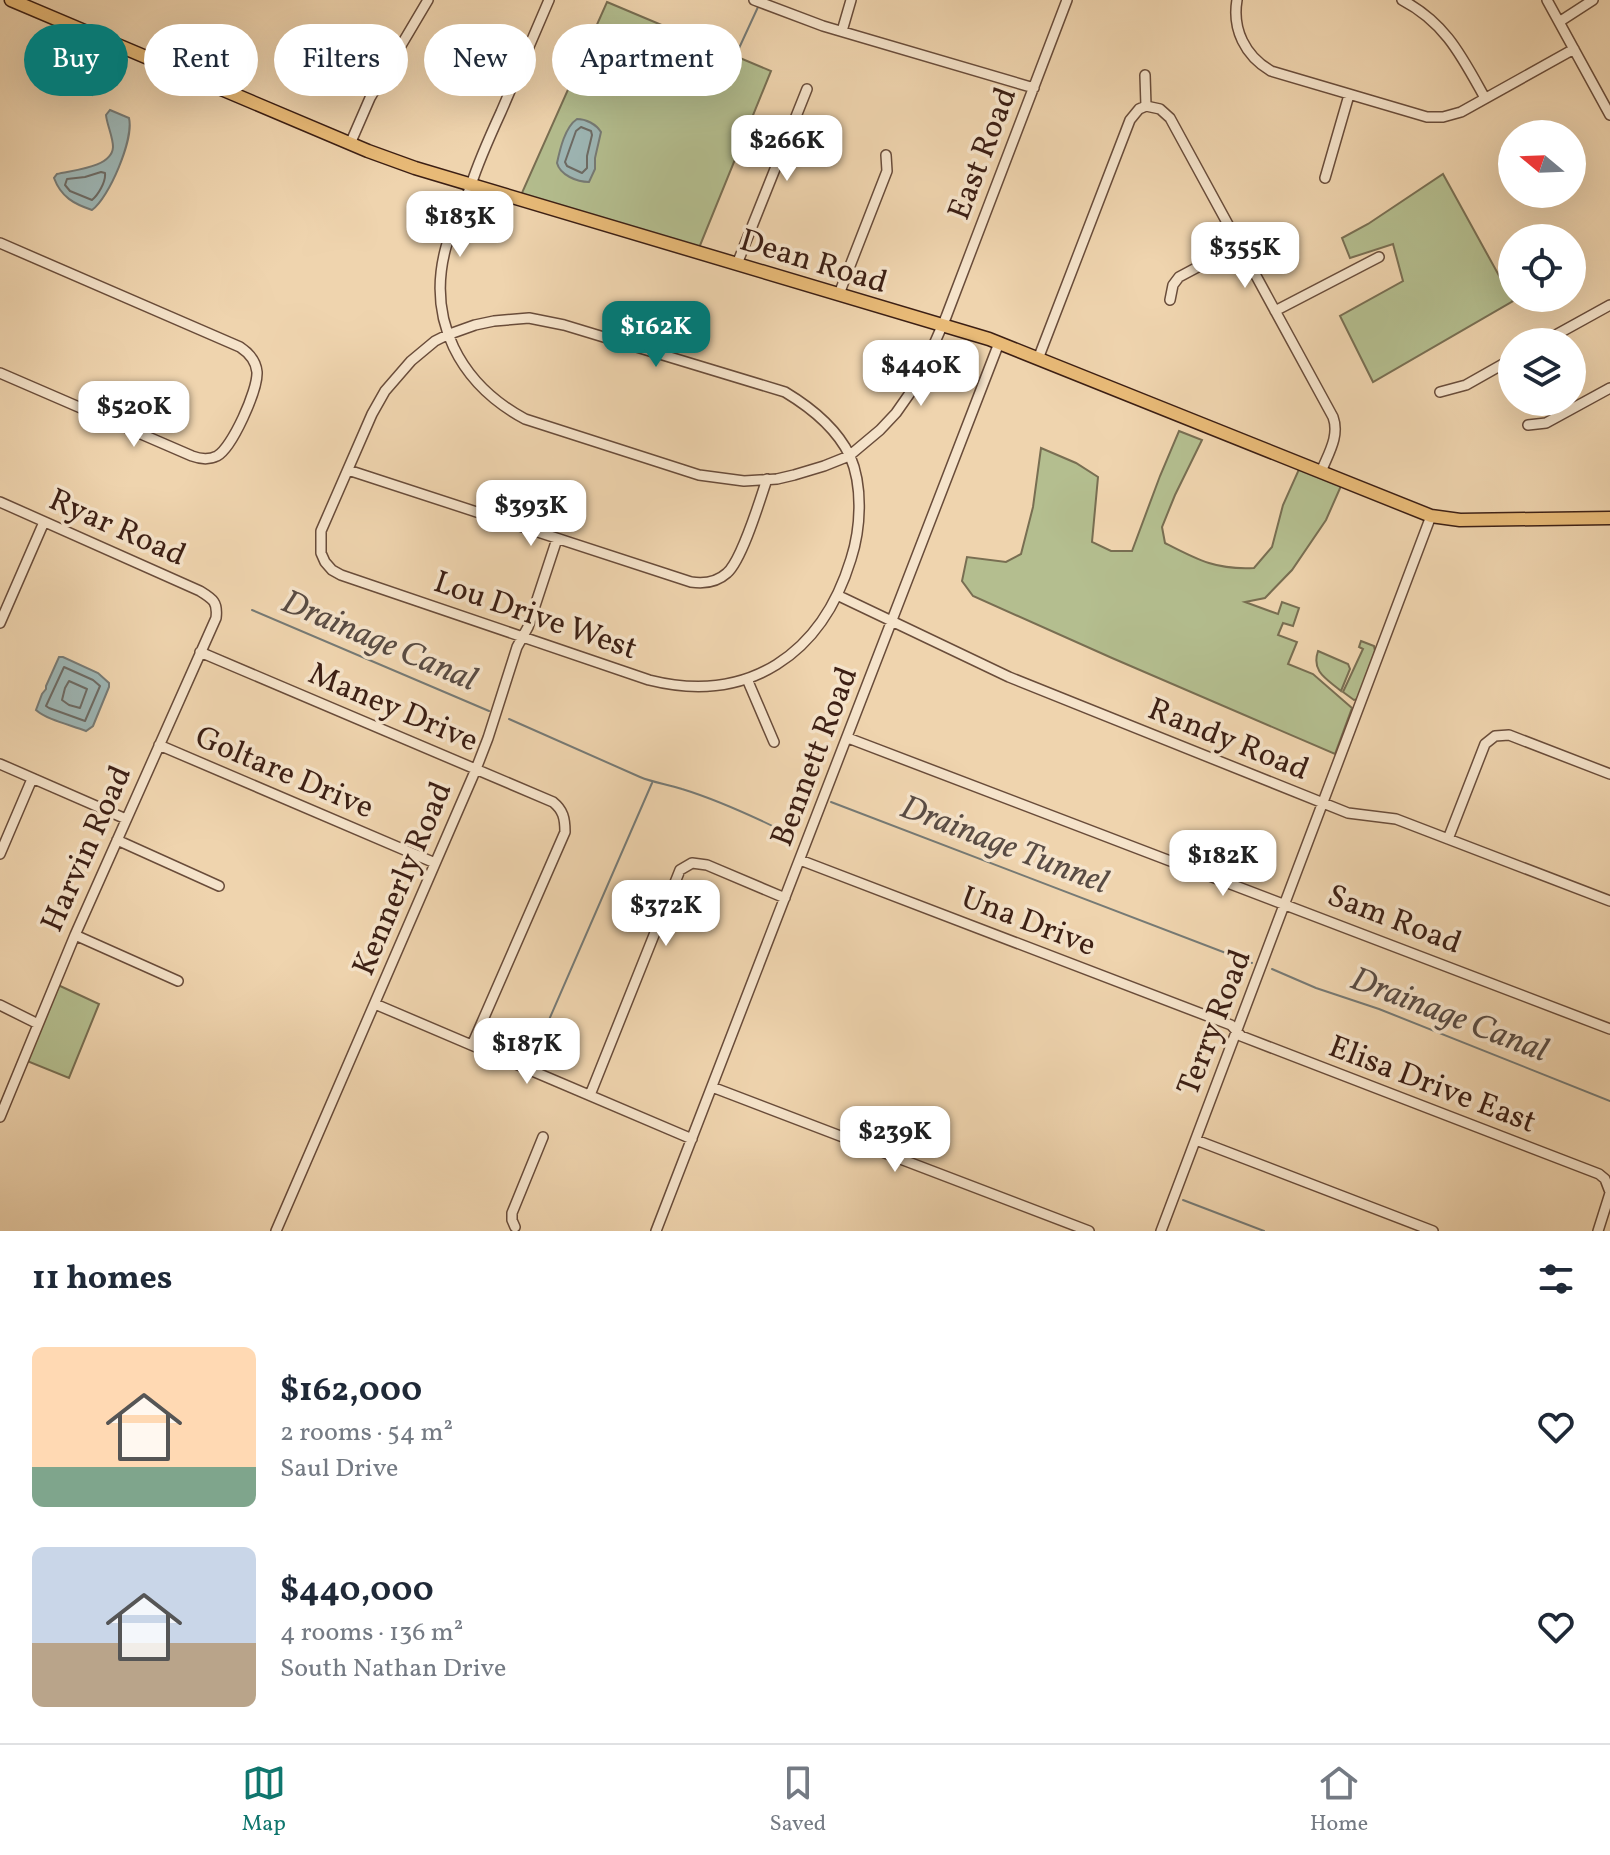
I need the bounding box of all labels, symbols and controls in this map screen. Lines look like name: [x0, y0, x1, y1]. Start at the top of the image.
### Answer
chip: Buy: [24, 24, 128, 96]
chip: Rent: [144, 24, 258, 96]
chip: Filters: [274, 24, 408, 96]
chip: New: [424, 24, 536, 96]
chip: Apartment: [552, 24, 742, 96]
street label: East Road: [938, 81, 1029, 227]
pin: $266K: [731, 115, 843, 183]
north arrow: [1498, 120, 1586, 208]
map controls: [1498, 120, 1586, 416]
text: $266K: [749, 123, 825, 159]
pin: $183K: [404, 191, 516, 259]
text: $183K: [424, 199, 496, 235]
street label: Dean Road: [734, 220, 892, 306]
pin: $355K: [1189, 222, 1301, 290]
button: locate: [1498, 224, 1586, 312]
text: $355K: [1209, 230, 1281, 266]
pin: $162K: [600, 301, 712, 369]
text: $162K: [620, 309, 692, 345]
button: layers: [1498, 328, 1586, 416]
pin: $440K: [865, 340, 977, 408]
text: $440K: [881, 348, 961, 384]
pin: $520K: [78, 381, 190, 449]
text: $520K: [96, 389, 172, 425]
street label: Ryar Road: [41, 479, 192, 579]
pin: $393K: [475, 480, 587, 548]
text: $393K: [494, 488, 568, 524]
street label: Lou Drive West: [427, 561, 643, 672]
water label: Drainage Canal: [274, 580, 484, 705]
street label: Maney Drive: [301, 653, 485, 764]
street label: Bennett Road: [761, 661, 870, 853]
street label: Randy Road: [1141, 689, 1315, 793]
street label: Goltare Drive: [188, 716, 380, 831]
street label: Harvin Road: [31, 759, 144, 939]
street label: Kennerly Road: [343, 775, 464, 983]
water label: Drainage Tunnel: [893, 785, 1115, 908]
pin: $182K: [1167, 830, 1279, 898]
text: $182K: [1187, 838, 1259, 874]
street label: Sam Road: [1320, 875, 1467, 967]
street label: Una Drive: [954, 877, 1102, 969]
pin: $372K: [610, 880, 722, 948]
text: $372K: [630, 888, 702, 924]
street label: Terry Road: [1168, 944, 1264, 1103]
water label: Drainage Canal: [1343, 957, 1554, 1076]
pin: $187K: [471, 1018, 583, 1086]
text: $187K: [492, 1026, 562, 1062]
street label: Elisa Drive East: [1322, 1026, 1542, 1146]
pin: $239K: [839, 1106, 951, 1174]
text: $239K: [858, 1114, 932, 1150]
text: 11 homes: [32, 1256, 172, 1303]
icon: filters: [1534, 1257, 1578, 1301]
text: $162,000: [280, 1368, 422, 1415]
icon: home: [96, 1379, 192, 1475]
icon: heart: [1534, 1405, 1578, 1449]
text: 2 rooms · 54 m²: [280, 1415, 453, 1451]
text: Saul Drive: [280, 1451, 398, 1487]
text: $440,000: [280, 1568, 434, 1615]
icon: home: [96, 1579, 192, 1675]
icon: heart: [1534, 1605, 1578, 1649]
text: 4 rooms · 136 m²: [280, 1615, 463, 1651]
text: South Nathan Drive: [280, 1651, 506, 1687]
tab: Map: [242, 1761, 286, 1840]
tab: Saved: [770, 1761, 826, 1840]
tab: Home: [1310, 1761, 1368, 1840]

